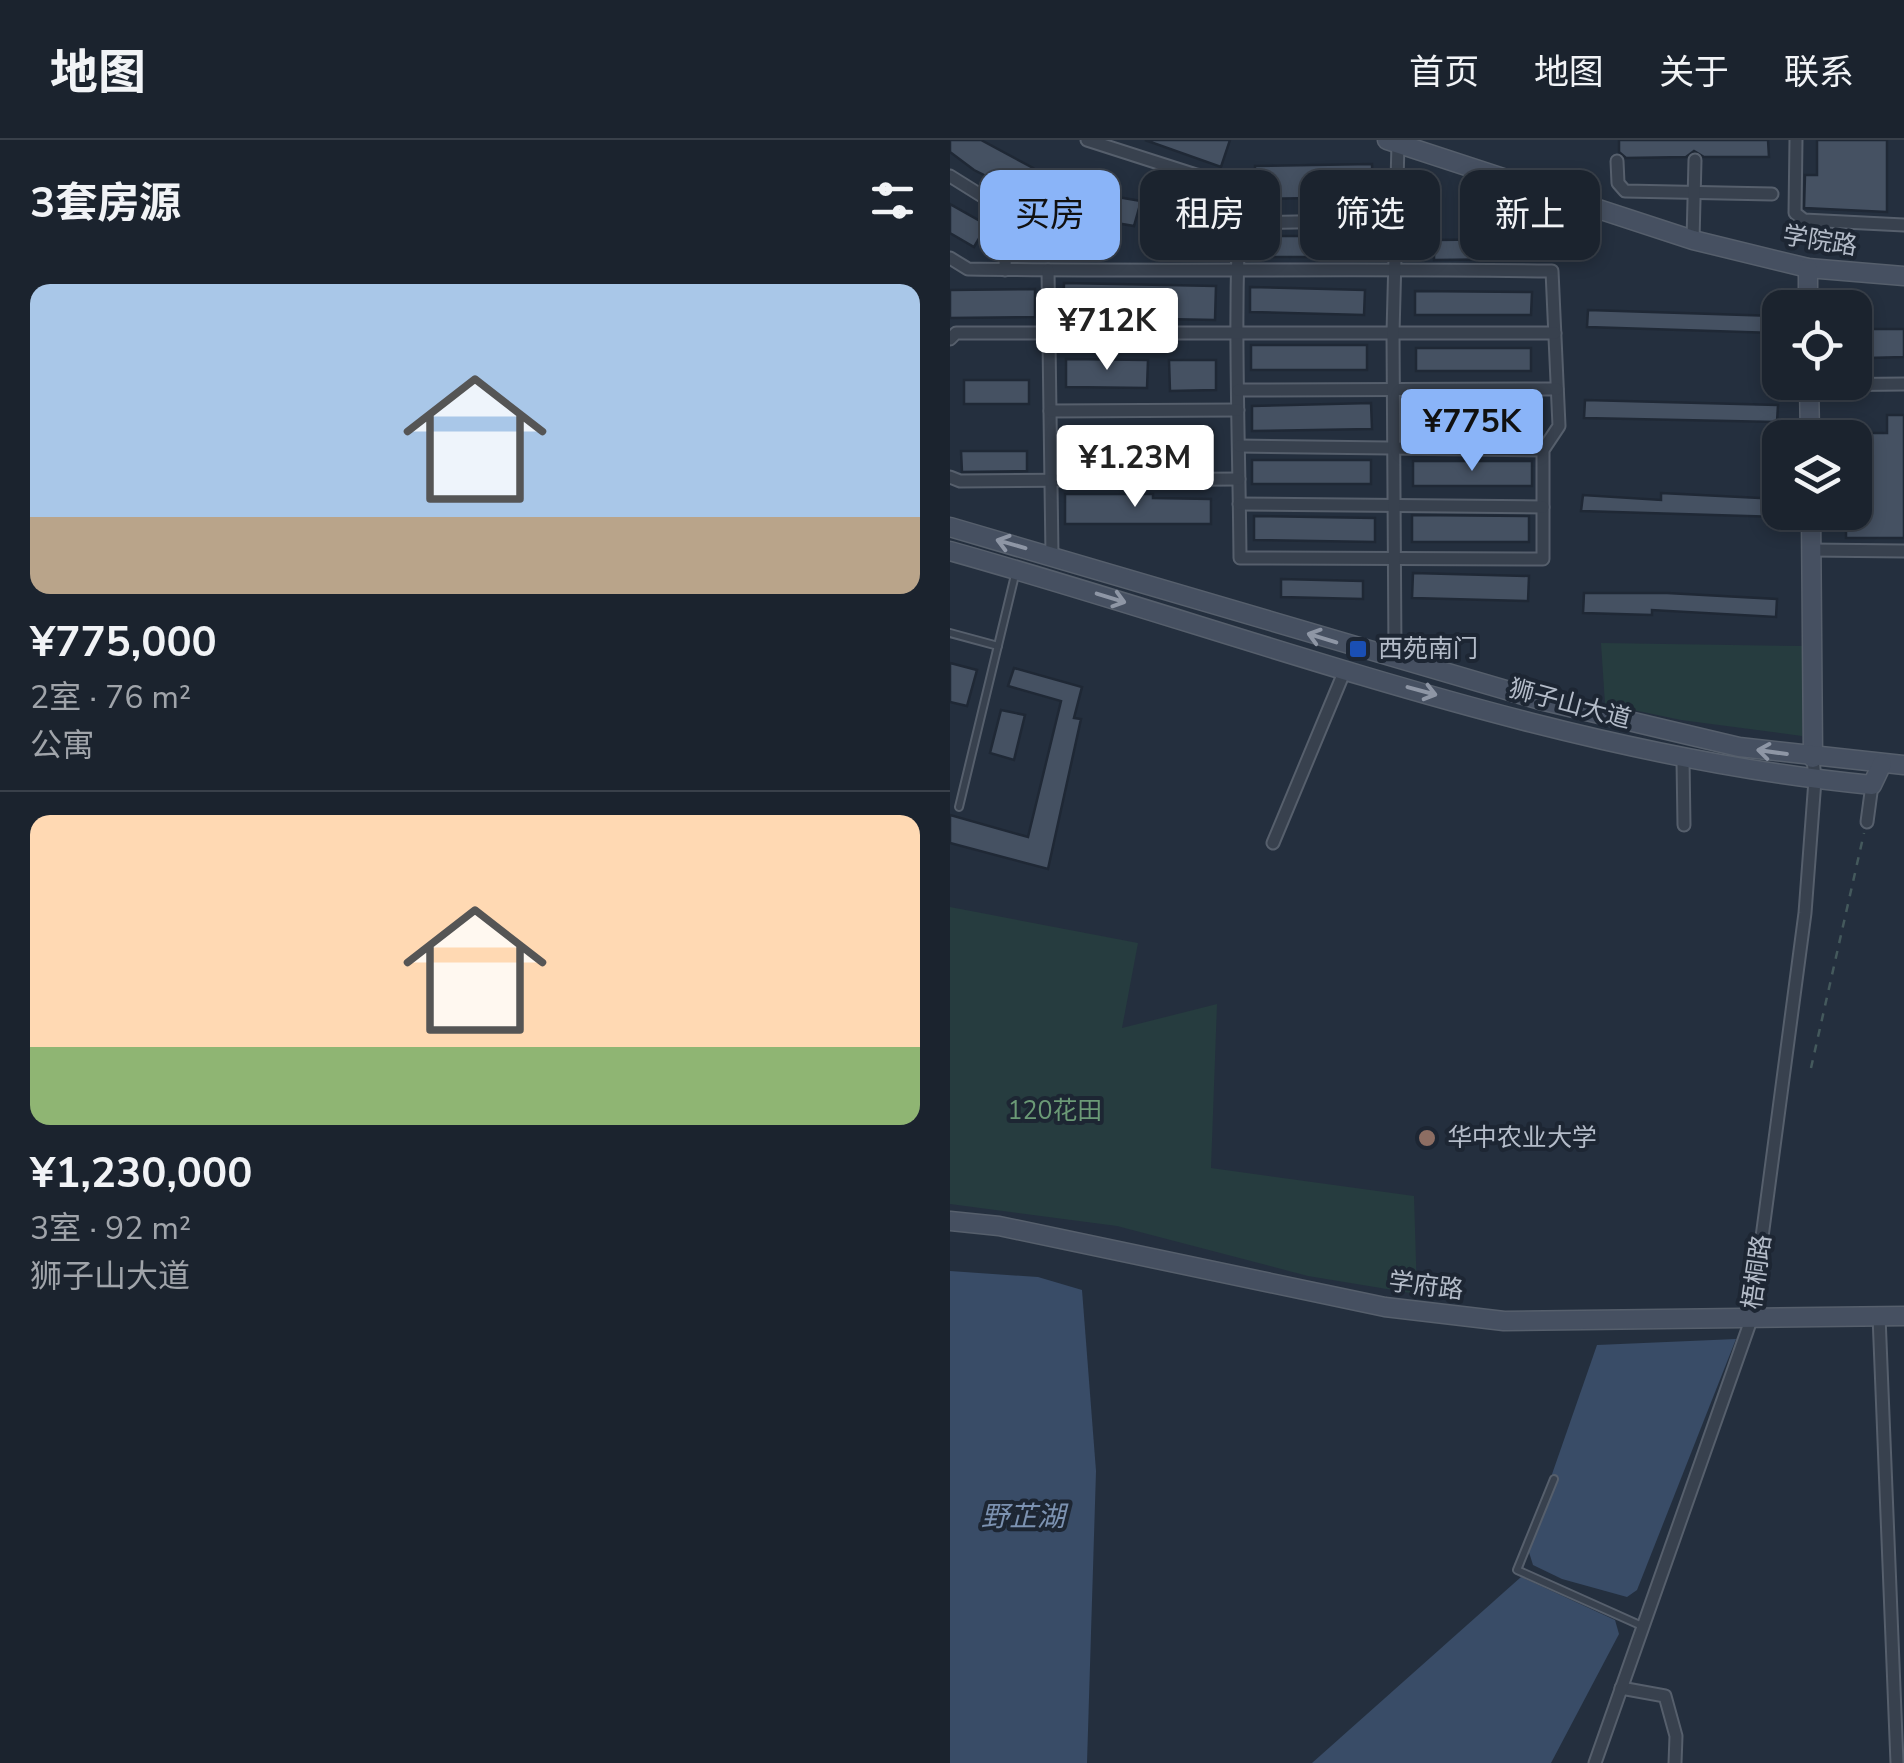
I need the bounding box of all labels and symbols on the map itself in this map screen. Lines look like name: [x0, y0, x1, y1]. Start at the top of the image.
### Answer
street label: 学院路: [1780, 218, 1860, 264]
pin: ¥712K: [1037, 288, 1177, 373]
pin: ¥775K: [1402, 389, 1542, 474]
pin: ¥1.23M: [1054, 425, 1216, 510]
one-way arrow: [996, 534, 1027, 552]
one-way arrow: [1095, 590, 1126, 608]
one-way arrow: [1307, 628, 1339, 646]
place label: 西苑南门: [1378, 632, 1478, 666]
marker: 西苑南门: [1347, 638, 1369, 660]
street label: 狮子山大道: [1505, 671, 1635, 737]
one-way arrow: [1406, 682, 1437, 701]
one-way arrow: [1757, 742, 1789, 760]
park label: 120花田: [1007, 1094, 1103, 1128]
place label: 华中农业大学: [1447, 1121, 1597, 1155]
marker: 华中农业大学: [1416, 1127, 1438, 1149]
street label: 梧桐路: [1735, 1232, 1779, 1312]
street label: 学府路: [1387, 1265, 1465, 1307]
water label: 野芷湖: [981, 1498, 1069, 1536]

